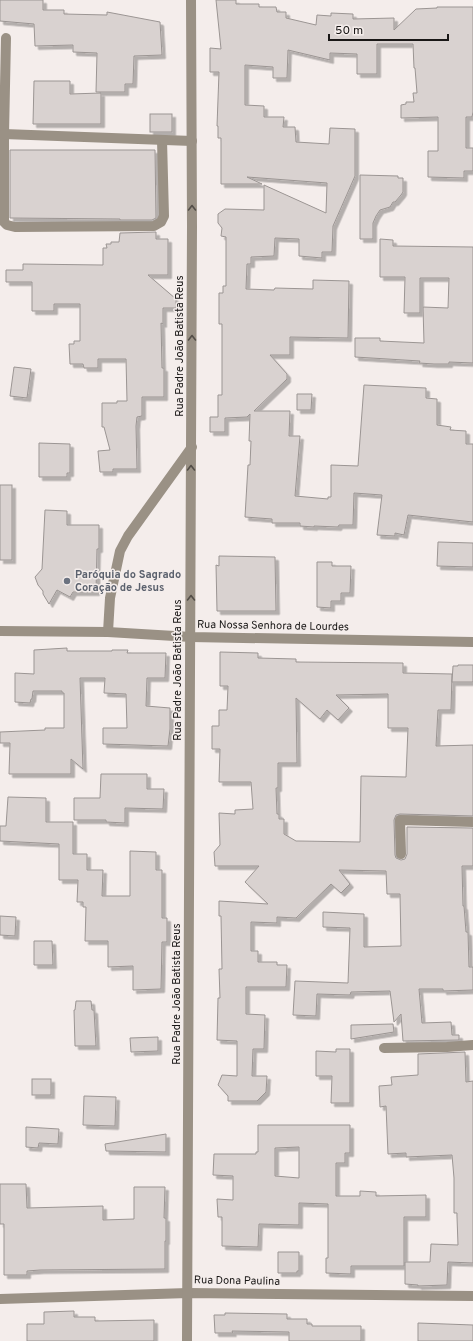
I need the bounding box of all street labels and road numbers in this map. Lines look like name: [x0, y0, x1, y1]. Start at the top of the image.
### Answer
street label: Rua Padre João Batista Reus: [173, 275, 187, 417]
street label: Rua Padre João Batista Reus: [171, 599, 185, 741]
street label: Rua Nossa Senhora de Lourdes: [197, 618, 349, 634]
street label: Rua Padre João Batista Reus: [170, 923, 184, 1065]
street label: Rua Dona Paulina: [194, 1273, 280, 1289]

